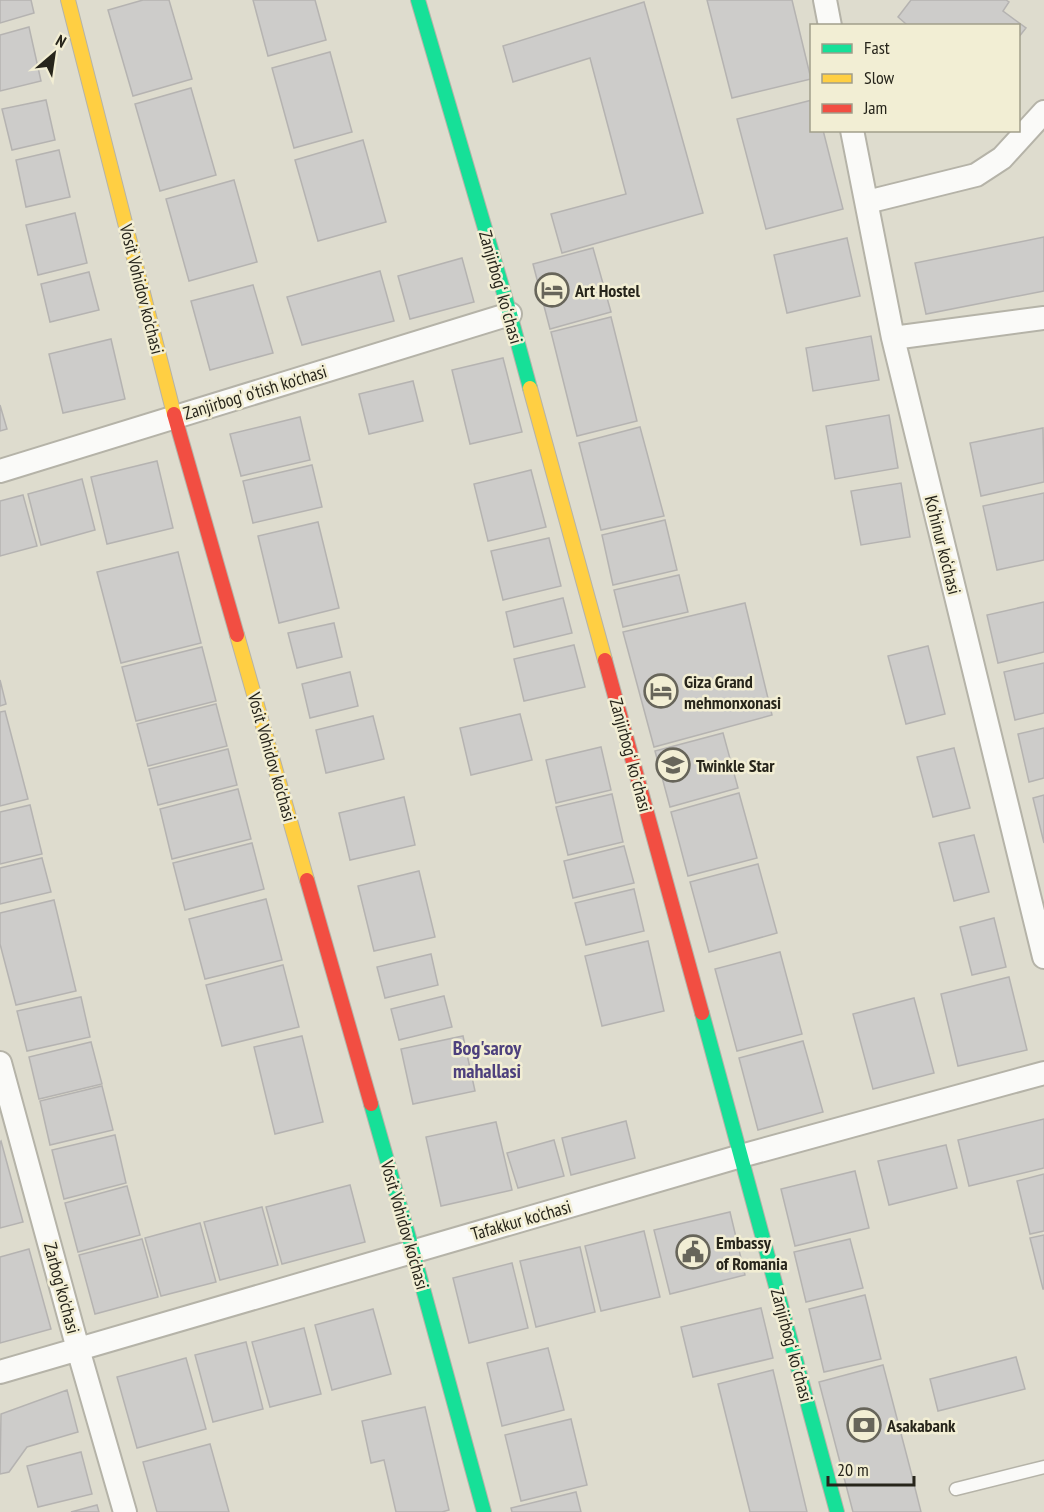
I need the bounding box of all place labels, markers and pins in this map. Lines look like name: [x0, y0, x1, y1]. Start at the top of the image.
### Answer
hotel icon: Art Hostel: [534, 272, 570, 308]
place label: Art Hostel: [574, 279, 641, 302]
place label: Giza Grand mehmonxonasi: [684, 670, 781, 714]
hotel icon: Giza Grand mehmonxonasi: [643, 673, 679, 709]
school or university icon: Twinkle Star: [655, 747, 691, 783]
place label: Twinkle Star: [696, 754, 775, 777]
place label: Embassy of Romania: [716, 1231, 788, 1275]
public building icon: Embassy of Romania: [675, 1234, 711, 1270]
bank icon: Asakabank: [846, 1407, 882, 1443]
place label: Asakabank: [886, 1414, 956, 1437]

